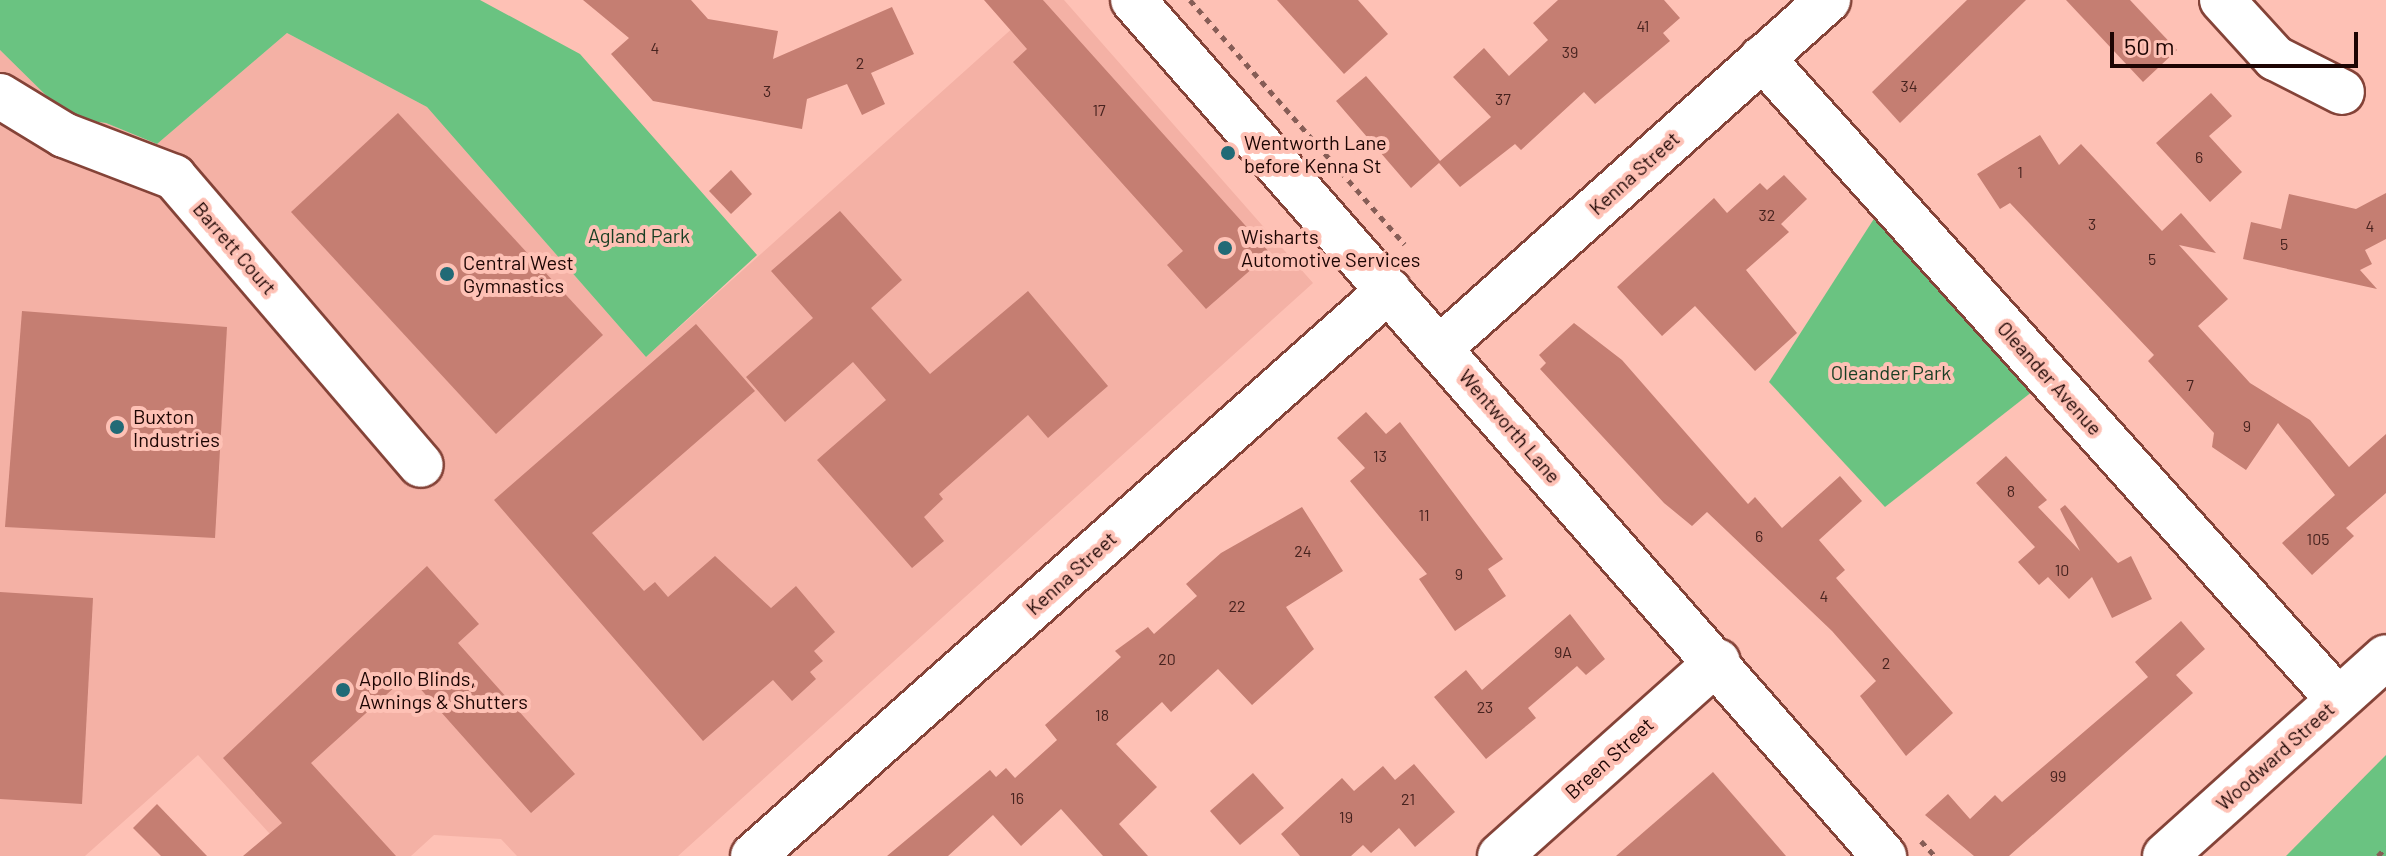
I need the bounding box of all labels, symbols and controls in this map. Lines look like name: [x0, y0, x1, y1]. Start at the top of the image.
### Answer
house number: 41: [1637, 16, 1649, 36]
scale bar: [2114, 16, 2362, 66]
text: 50 m: [2124, 31, 2175, 60]
house number: 4: [651, 38, 659, 58]
house number: 39: [1562, 42, 1578, 62]
house number: 2: [856, 53, 864, 73]
house number: 34: [1900, 76, 1918, 96]
house number: 3: [763, 81, 771, 101]
house number: 37: [1495, 89, 1511, 109]
house number: 17: [1092, 100, 1106, 120]
street label: Kenna Street: [1584, 126, 1684, 220]
place label: Wentworth Lane before Kenna St: [1244, 130, 1387, 177]
marker: Wentworth Lane before Kenna St: [1219, 144, 1237, 162]
house number: 6: [2195, 147, 2203, 167]
house number: 1: [2017, 162, 2023, 182]
street label: Barrett Court: [188, 197, 282, 299]
house number: 32: [1759, 205, 1775, 225]
house number: 3: [2088, 214, 2096, 234]
house number: 4: [2366, 216, 2374, 236]
park label: Agland Park: [588, 223, 690, 247]
place label: Wisharts Automotive Services: [1241, 224, 1420, 271]
house number: 5: [2280, 234, 2288, 254]
marker: Wisharts Automotive Services: [1216, 239, 1234, 257]
house number: 5: [2148, 249, 2156, 269]
place label: Central West Gymnastics: [463, 250, 574, 297]
marker: Central West Gymnastics: [438, 265, 456, 283]
street label: Oleander Avenue: [1993, 316, 2107, 440]
park label: Oleander Park: [1831, 360, 1951, 384]
street label: Wentworth Lane: [1454, 364, 1566, 488]
house number: 7: [2186, 375, 2194, 395]
place label: Buxton Industries: [133, 404, 220, 451]
house number: 9: [2243, 416, 2251, 436]
marker: Buxton Industries: [108, 418, 126, 436]
house number: 13: [1373, 446, 1387, 466]
house number: 8: [2007, 481, 2015, 501]
house number: 11: [1418, 505, 1430, 525]
street label: Kenna Street: [1021, 526, 1121, 620]
house number: 6: [1755, 526, 1763, 546]
house number: 105: [2307, 529, 2329, 549]
house number: 24: [1294, 541, 1312, 561]
house number: 10: [2055, 560, 2069, 580]
house number: 9: [1455, 564, 1463, 584]
house number: 4: [1820, 586, 1828, 606]
house number: 22: [1228, 596, 1246, 616]
house number: 9A: [1554, 642, 1572, 662]
house number: 20: [1158, 649, 1176, 669]
house number: 2: [1882, 653, 1890, 673]
place label: Apollo Blinds, Awnings & Shutters: [359, 666, 528, 713]
marker: Apollo Blinds, Awnings & Shutters: [334, 681, 352, 699]
house number: 23: [1477, 697, 1493, 717]
street label: Woodward Street: [2211, 697, 2339, 815]
house number: 18: [1095, 705, 1109, 725]
street label: Breen Street: [1560, 712, 1658, 804]
house number: 99: [2050, 766, 2066, 786]
house number: 16: [1010, 788, 1024, 808]
house number: 21: [1401, 789, 1415, 809]
house number: 19: [1339, 807, 1353, 827]

